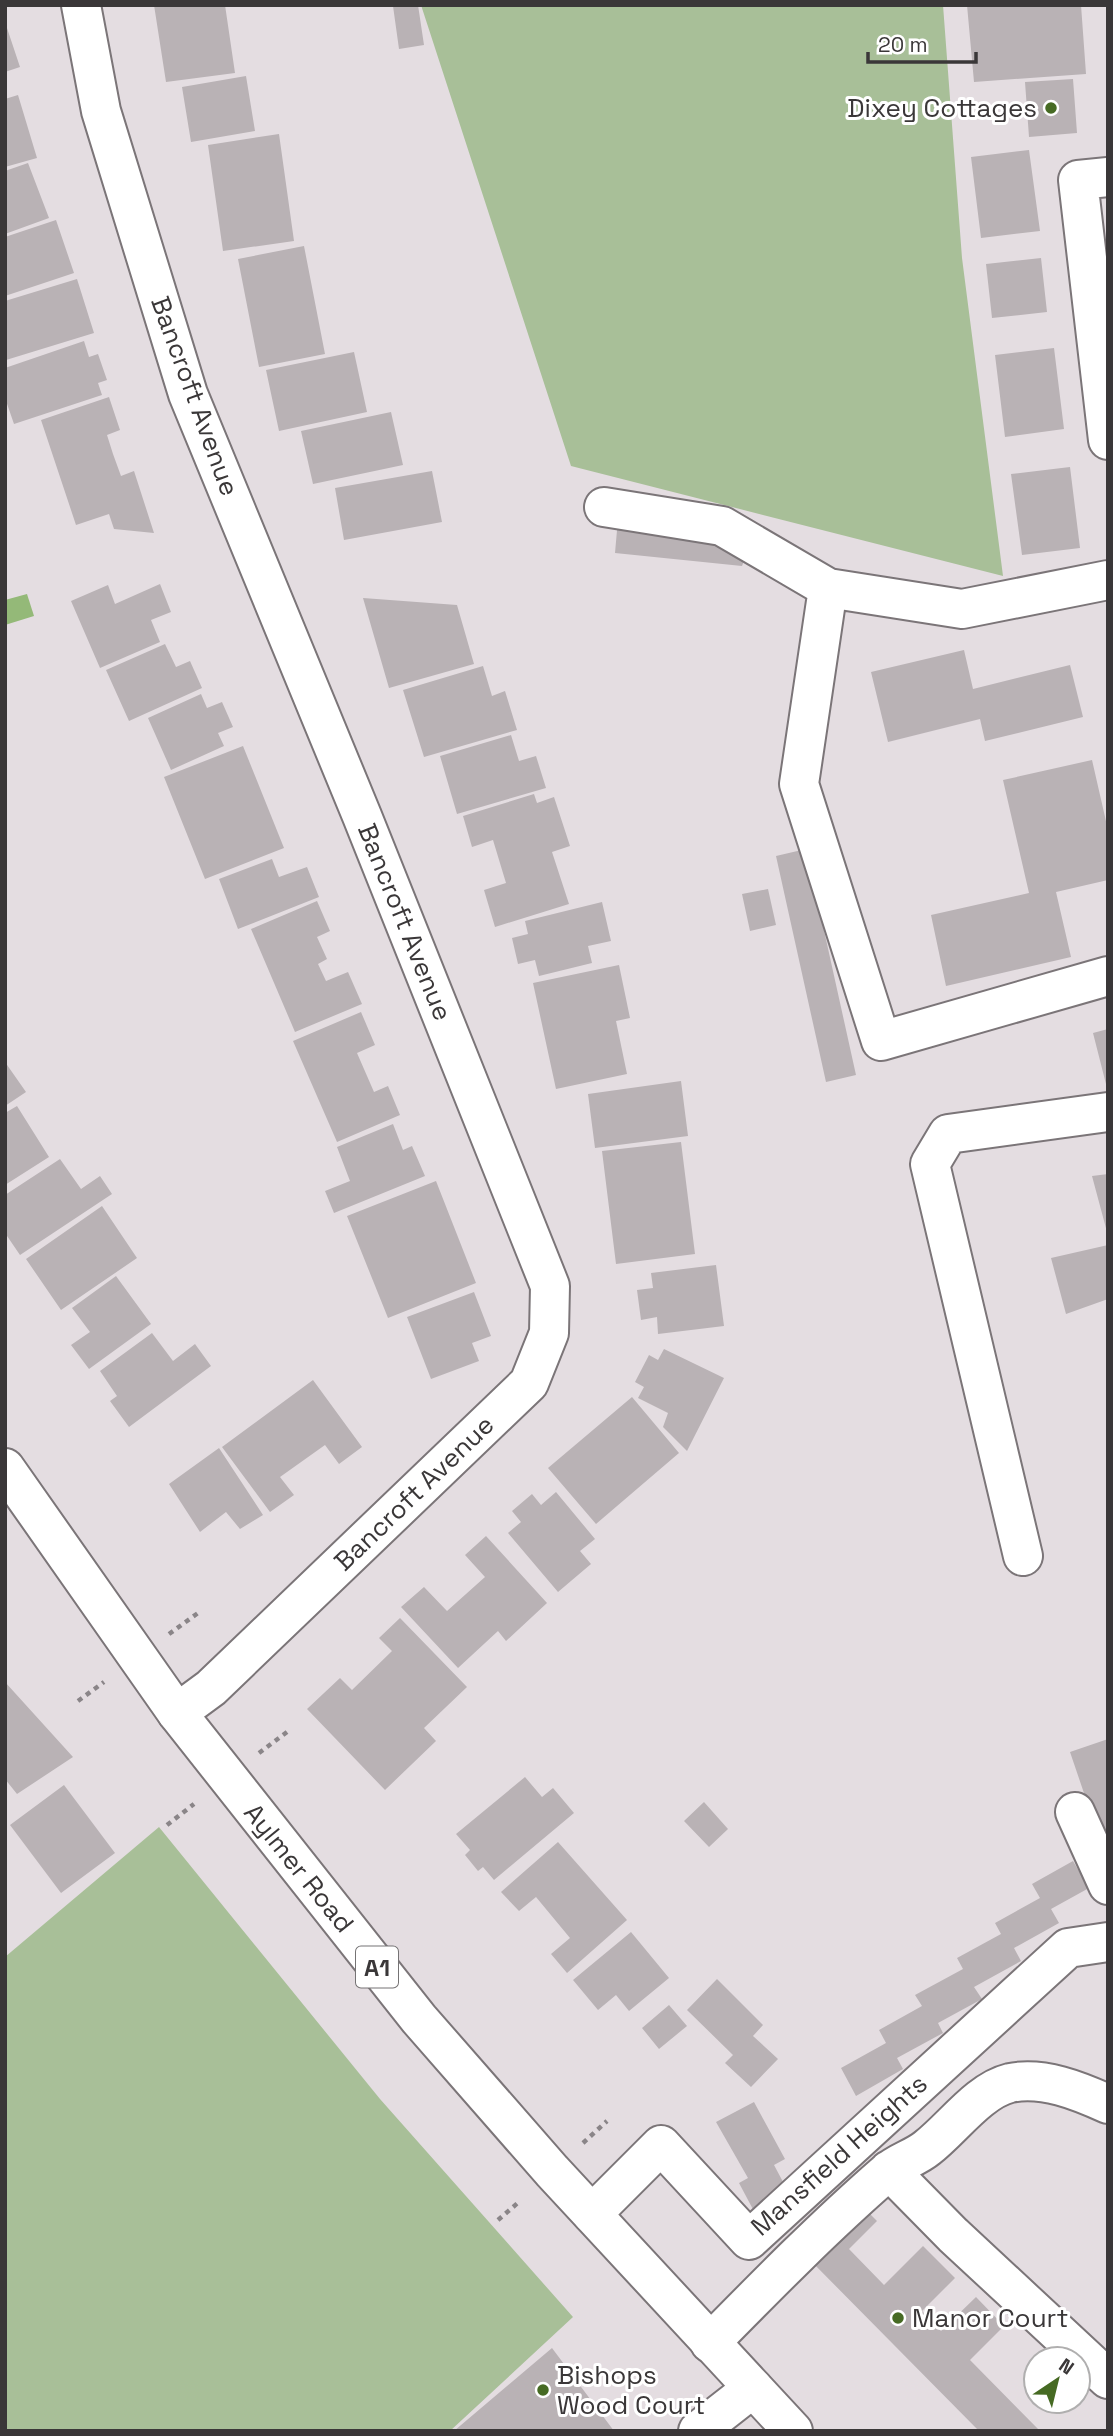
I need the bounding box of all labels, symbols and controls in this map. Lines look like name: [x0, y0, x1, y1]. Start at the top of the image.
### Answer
scale bar: [868, 21, 976, 65]
text: 20 m: [878, 31, 928, 58]
place label: Dixey Cottages: [847, 91, 1037, 125]
marker: Dixey Cottages: [1043, 100, 1059, 116]
street label: Bancroft Avenue: [143, 292, 247, 500]
street label: Bancroft Avenue: [350, 818, 460, 1026]
street label: Bancroft Avenue: [327, 1408, 501, 1578]
street label: Aylmer Road: [236, 1796, 362, 1940]
road number: A1: [356, 1946, 398, 1988]
street label: Mansfield Heights: [744, 2067, 934, 2243]
place label: Manor Court: [912, 2301, 1068, 2335]
marker: Manor Court: [890, 2310, 906, 2326]
north arrow: [1022, 2345, 1092, 2415]
text: N: [1054, 2353, 1079, 2380]
place label: Bishops Wood Court: [557, 2358, 705, 2422]
marker: Bishops Wood Court: [535, 2382, 551, 2398]

